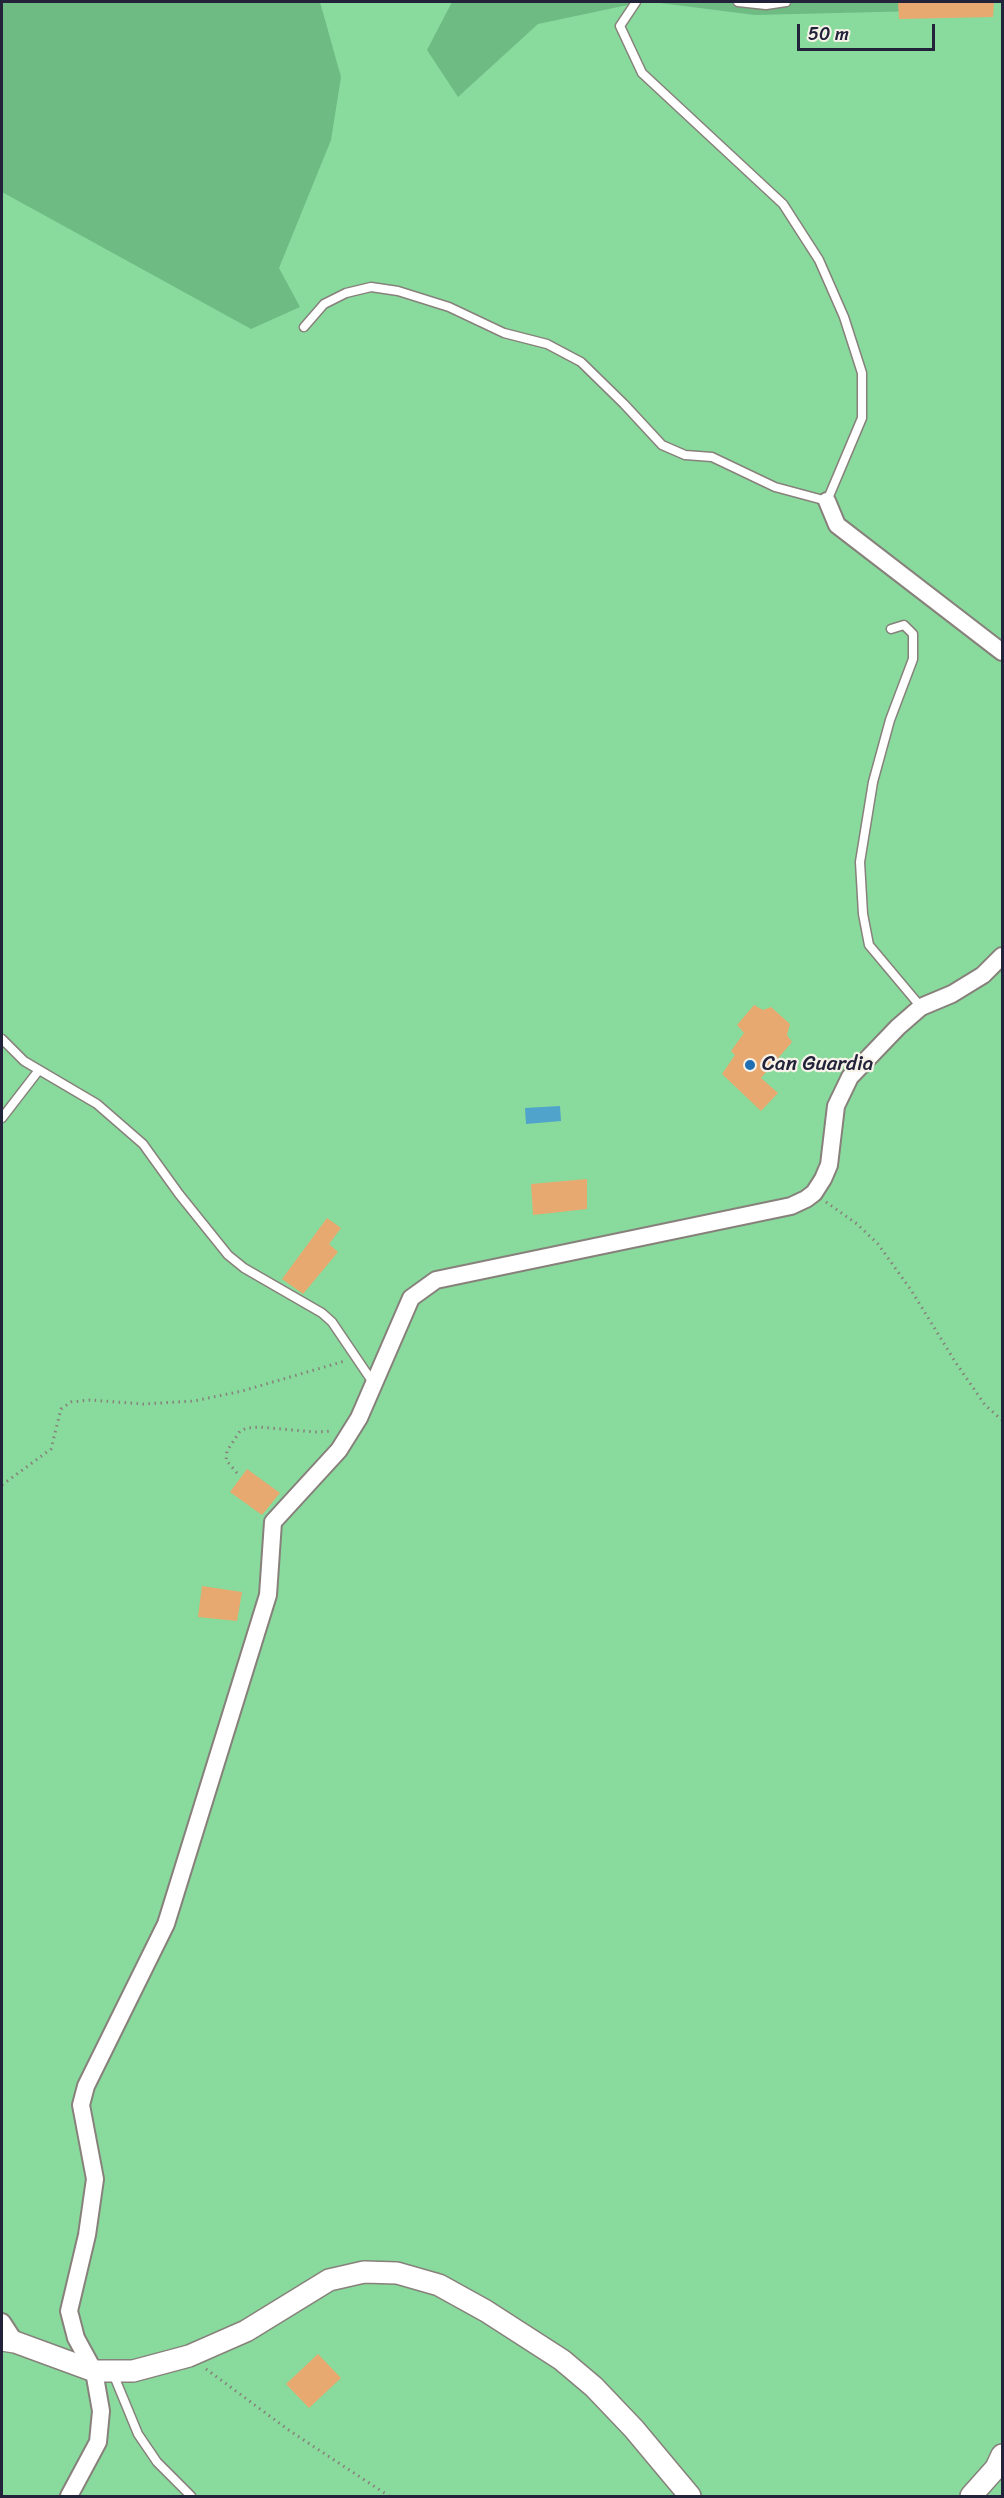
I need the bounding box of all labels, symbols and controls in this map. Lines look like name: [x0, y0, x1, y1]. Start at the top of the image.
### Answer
scale bar: [800, 12, 938, 50]
text: 50 m: [808, 18, 849, 50]
place label: Can Guardia: [762, 1052, 873, 1078]
marker: Can Guardia: [743, 1058, 757, 1072]

